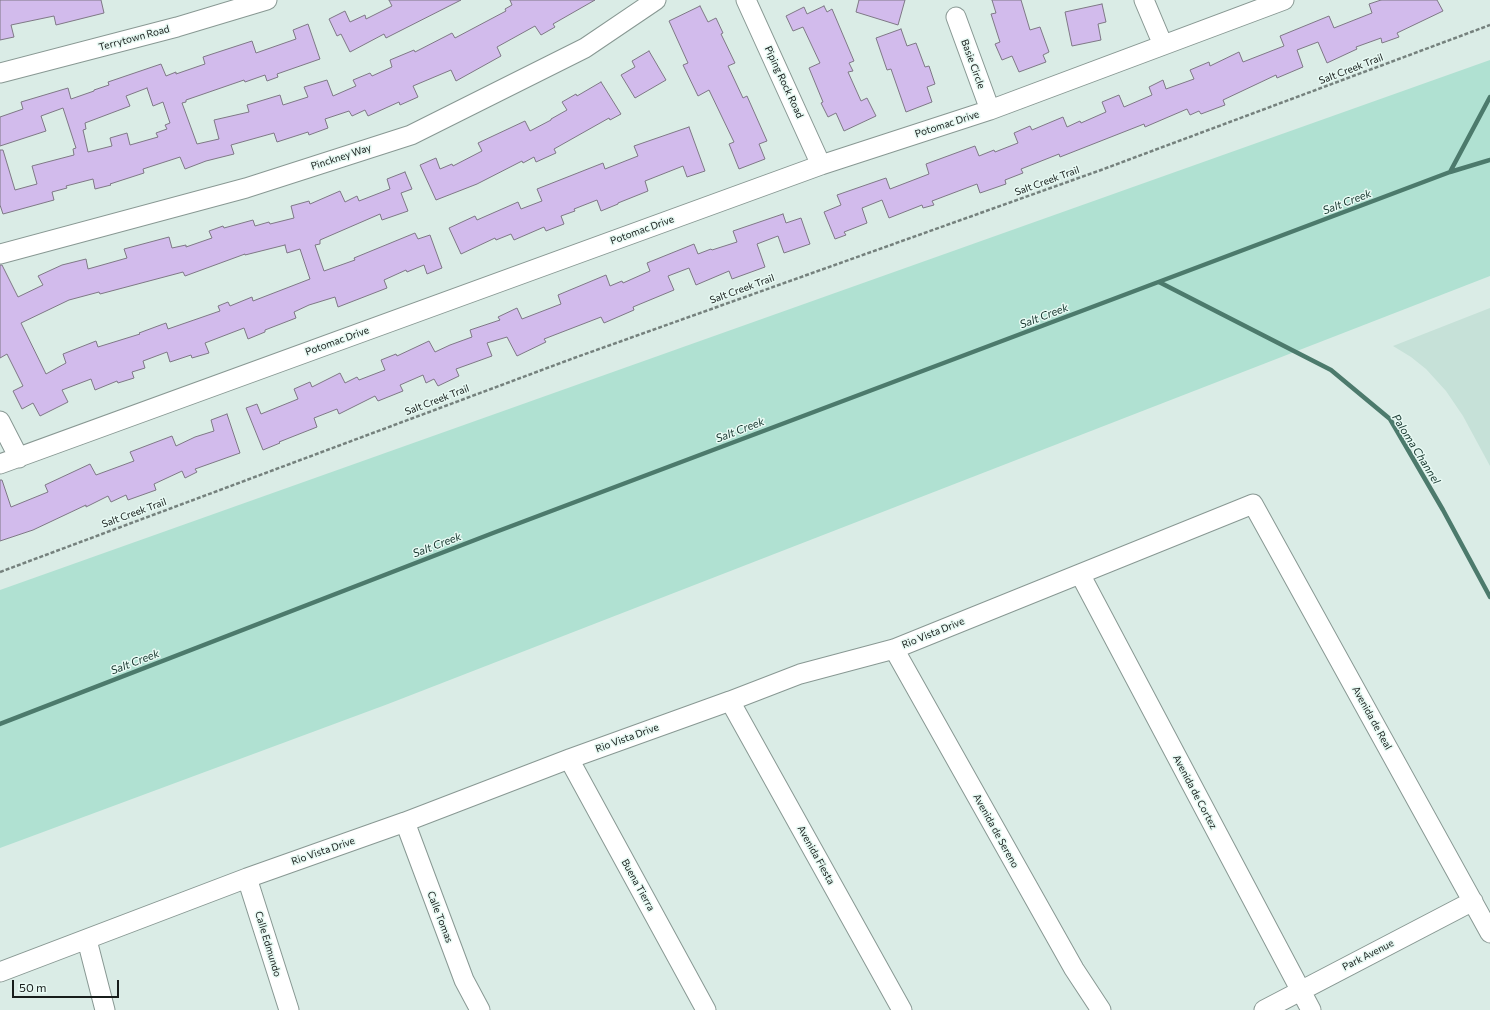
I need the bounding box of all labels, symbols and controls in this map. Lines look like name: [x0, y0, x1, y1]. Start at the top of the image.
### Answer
street label: Terrytown Road: [97, 23, 171, 53]
street label: Basie Circle: [958, 38, 988, 90]
street label: Piping Rock Road: [762, 44, 806, 120]
street label: Salt Creek Trail: [1317, 51, 1385, 87]
street label: Potomac Drive: [913, 108, 981, 140]
street label: Pinckney Way: [309, 142, 373, 172]
street label: Salt Creek Trail: [1013, 164, 1081, 198]
water label: Salt Creek: [1321, 187, 1373, 217]
street label: Potomac Drive: [608, 213, 676, 247]
street label: Salt Creek Trail: [708, 272, 776, 306]
water label: Salt Creek: [1018, 301, 1070, 331]
street label: Potomac Drive: [303, 324, 371, 358]
street label: Salt Creek Trail: [403, 382, 471, 418]
water label: Paloma Channel: [1389, 411, 1443, 487]
water label: Salt Creek: [714, 415, 766, 445]
street label: Salt Creek Trail: [100, 496, 168, 530]
water label: Salt Creek: [411, 530, 463, 560]
street label: Rio Vista Drive: [900, 615, 966, 651]
water label: Salt Creek: [109, 647, 161, 677]
street label: Avenida de Real: [1350, 684, 1394, 752]
street label: Rio Vista Drive: [594, 721, 660, 755]
street label: Avenida de Cortez: [1170, 753, 1220, 831]
street label: Avenida de Sereno: [971, 792, 1021, 870]
street label: Avenida Fiesta: [795, 823, 837, 887]
street label: Rio Vista Drive: [290, 834, 356, 868]
street label: Buena Tierra: [619, 857, 657, 913]
street label: Calle Tomas: [425, 889, 455, 945]
street label: Calle Edmundo: [252, 910, 284, 978]
street label: Park Avenue: [1340, 937, 1396, 973]
scale bar: [14, 972, 121, 998]
text: 50 m: [19, 980, 47, 994]

